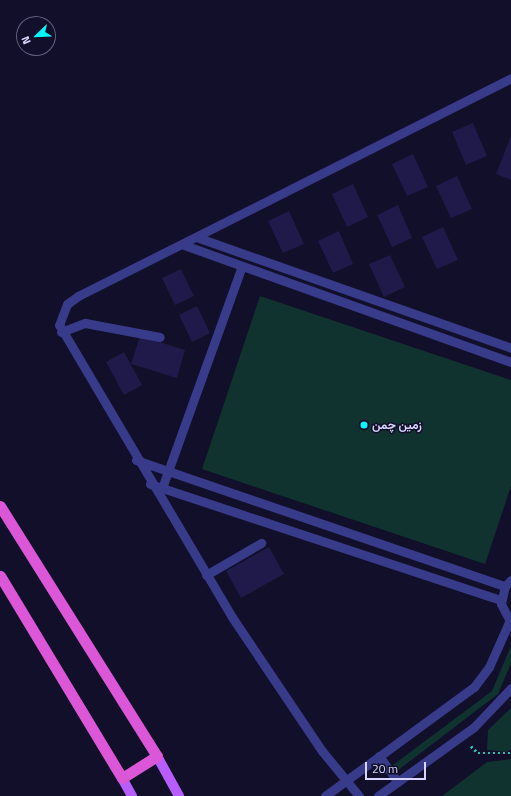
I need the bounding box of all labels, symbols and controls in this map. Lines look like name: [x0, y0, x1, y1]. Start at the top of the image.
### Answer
north arrow: [16, 16, 56, 56]
text: N: [17, 34, 35, 47]
place label: زمین چمن: [372, 418, 422, 432]
marker: زمین چمن: [359, 420, 369, 430]
scale bar: [367, 754, 428, 780]
text: 20 m: [372, 759, 398, 778]

